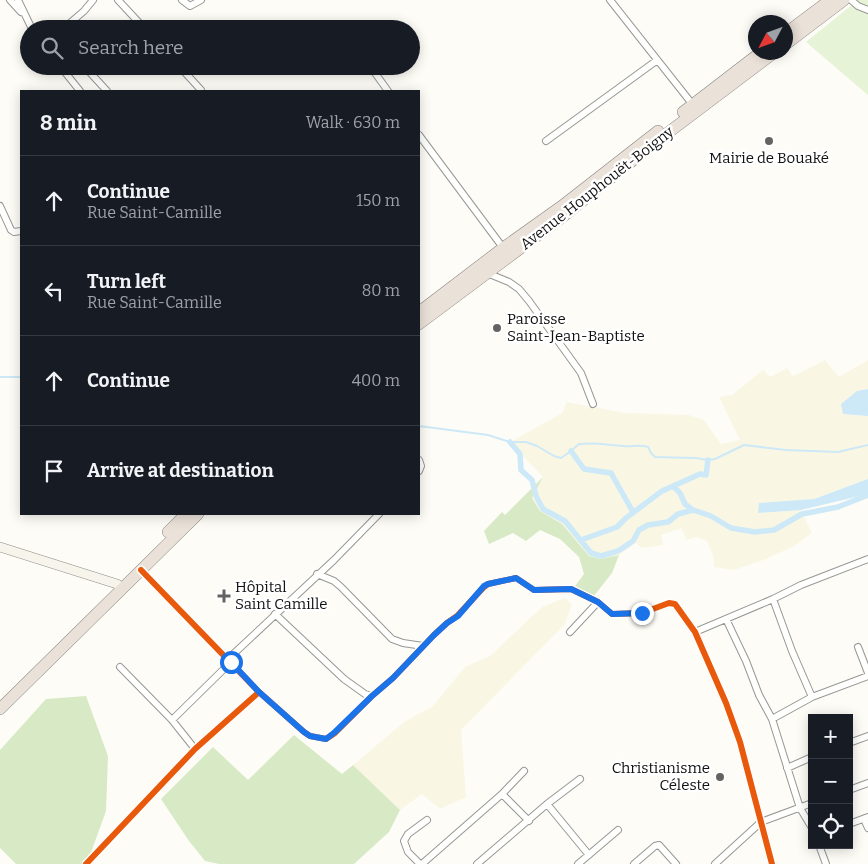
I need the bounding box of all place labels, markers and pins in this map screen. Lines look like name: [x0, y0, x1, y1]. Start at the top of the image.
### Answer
marker: Mairie de Bouaké: [763, 135, 775, 147]
place label: Mairie de Bouaké: [709, 149, 829, 167]
place label: Paroisse Saint-Jean-Baptiste: [507, 310, 645, 345]
marker: Paroisse Saint-Jean-Baptiste: [491, 322, 503, 334]
place label: Hôpital Saint Camille: [235, 578, 327, 613]
marker: Hôpital Saint Camille: [217, 589, 231, 603]
place label: Christianisme Céleste: [612, 759, 710, 794]
marker: Christianisme Céleste: [714, 771, 726, 783]

